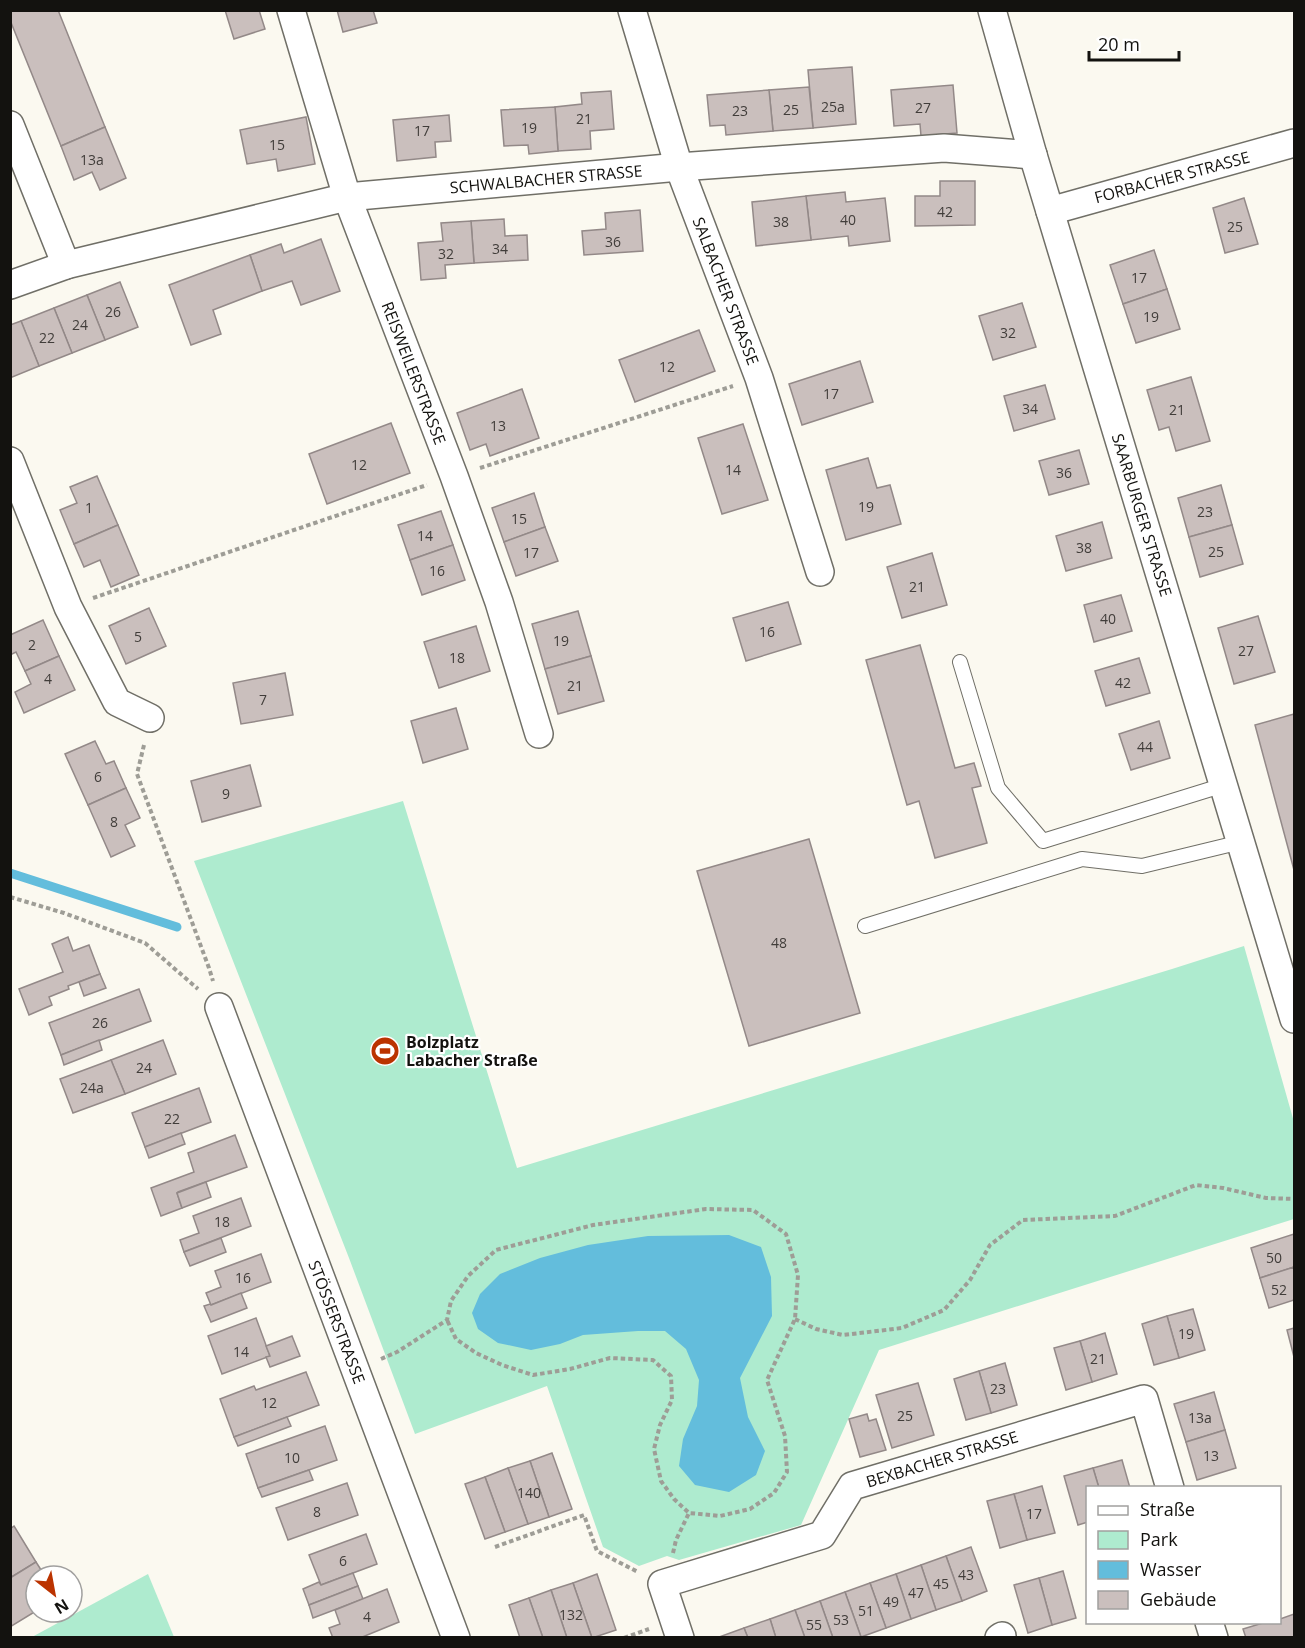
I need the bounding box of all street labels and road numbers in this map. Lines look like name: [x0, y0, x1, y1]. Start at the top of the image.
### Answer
street label: FORBACHER STRASSE: [1092, 146, 1252, 208]
street label: SCHWALBACHER STRASSE: [449, 160, 643, 198]
street label: SALBACHER STRASSE: [688, 214, 764, 368]
street label: REISWEILERSTRASSE: [377, 298, 451, 448]
street label: SAARBURGER STRASSE: [1107, 431, 1177, 599]
street label: STÖSSERSTRASSE: [303, 1257, 371, 1387]
street label: BEXBACHER STRASSE: [863, 1425, 1021, 1493]

